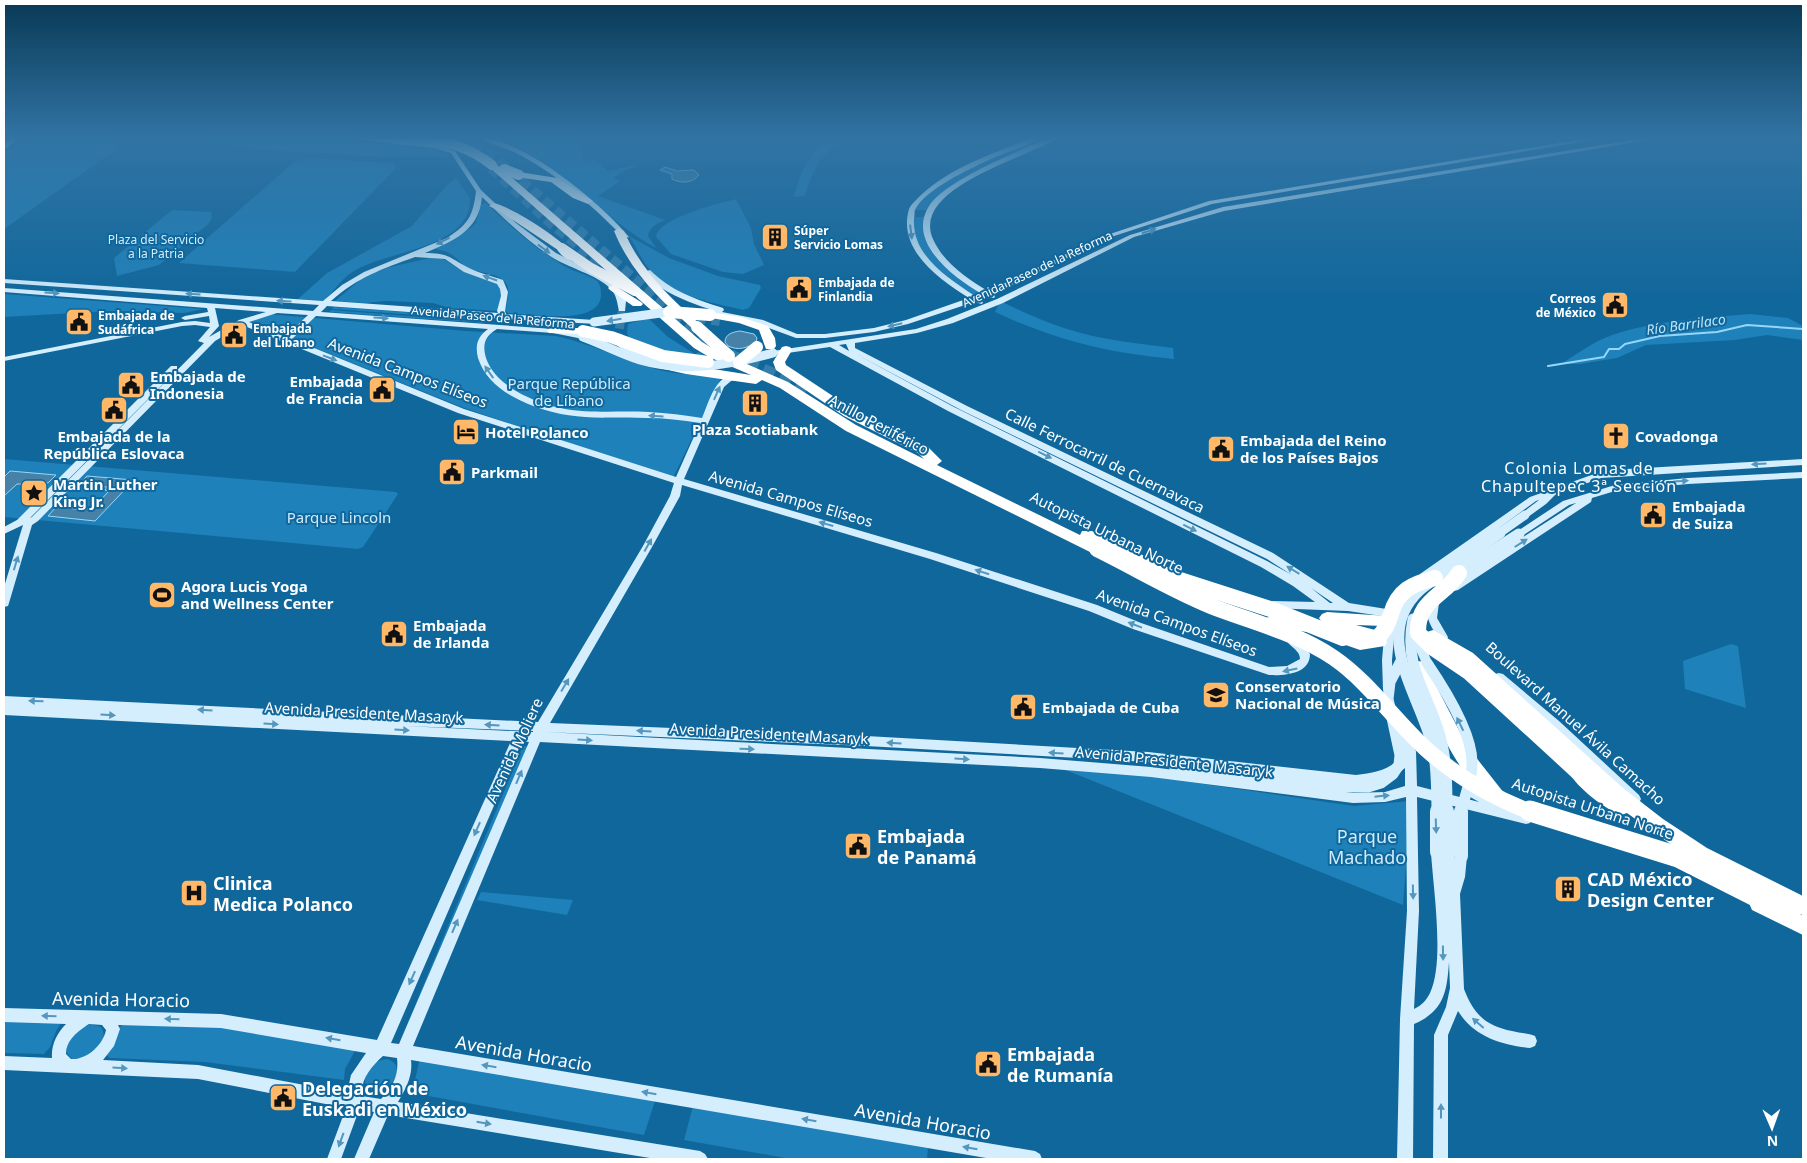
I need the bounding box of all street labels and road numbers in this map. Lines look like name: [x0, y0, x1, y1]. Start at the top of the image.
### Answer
street label: Avenida Paseo de la Reforma: [959, 227, 1115, 311]
street label: Avenida Paseo de la Reforma: [411, 301, 575, 333]
street label: Avenida Campos Elíseos: [325, 332, 491, 412]
street label: Anillo Periférico: [825, 389, 933, 459]
street label: Calle Ferrocarril de Cuernavaca: [1002, 403, 1208, 517]
street label: Avenida Campos Elíseos: [707, 465, 875, 531]
street label: Autopista Urbana Norte: [1027, 486, 1187, 578]
street label: Avenida Campos Elíseos: [1094, 584, 1260, 660]
street label: Boulevard Manuel Ávila Camacho: [1482, 637, 1670, 809]
street label: Avenida Moliere: [481, 694, 547, 806]
street label: Avenida Presidente Masaryk: [264, 697, 464, 727]
street label: Avenida Presidente Masaryk: [669, 718, 869, 748]
street label: Avenida Presidente Masaryk: [1074, 741, 1274, 781]
street label: Autopista Urbana Norte: [1510, 772, 1676, 844]
street label: Avenida Horacio: [52, 986, 190, 1012]
street label: Avenida Horacio: [454, 1029, 594, 1077]
street label: Avenida Horacio: [853, 1097, 993, 1145]

